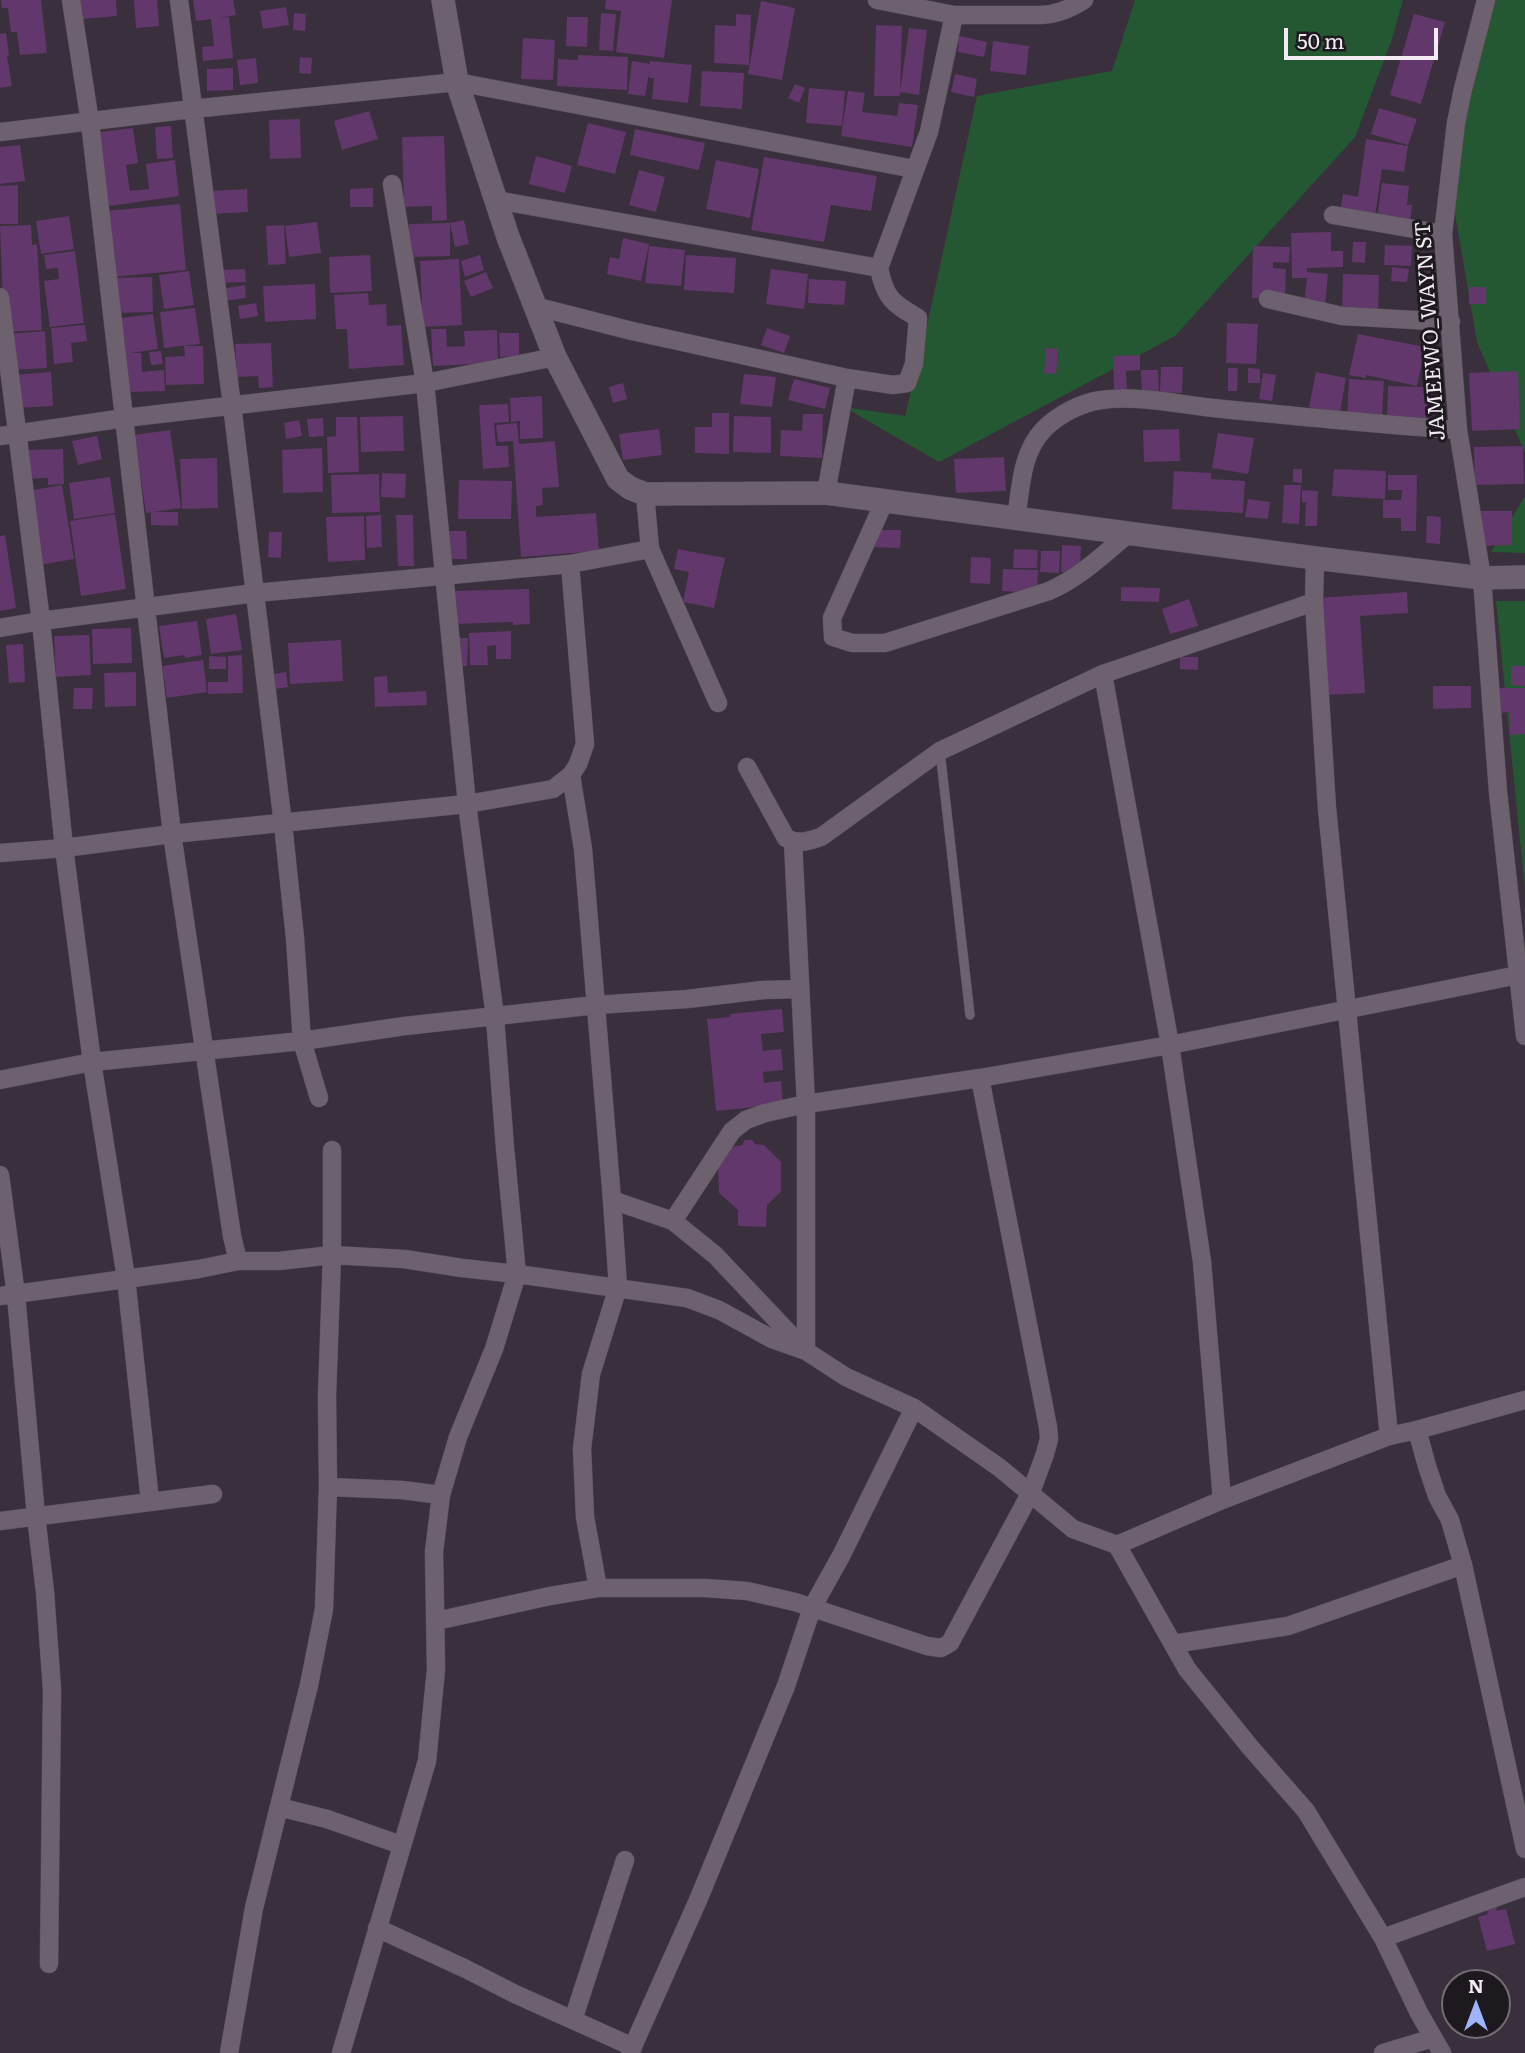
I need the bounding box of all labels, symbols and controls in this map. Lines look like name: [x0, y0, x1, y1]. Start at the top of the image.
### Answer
scale bar: [1287, 14, 1441, 58]
text: 50 m: [1297, 24, 1344, 55]
street label: JAMEEWO_WAYN ST: [1411, 220, 1451, 442]
north arrow: [1441, 1969, 1511, 2039]
text: N: [1468, 1971, 1484, 1999]

